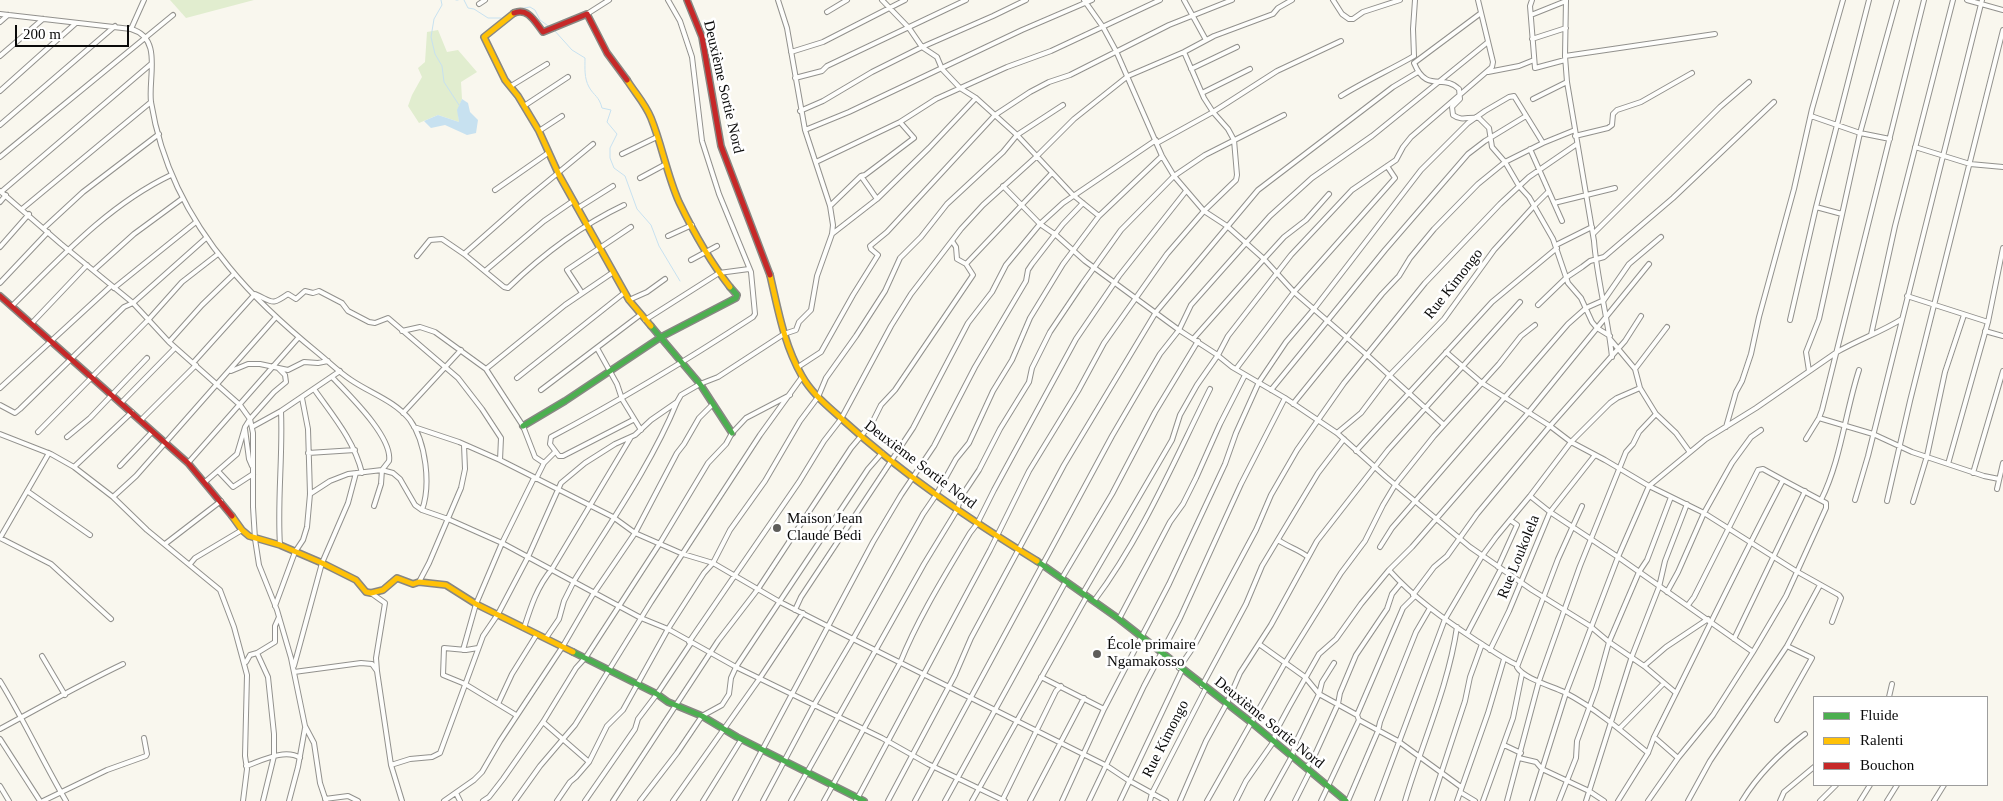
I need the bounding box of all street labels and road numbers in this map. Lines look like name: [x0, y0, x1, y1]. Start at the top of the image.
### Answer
street label: Deuxième Sortie Nord: [699, 19, 747, 155]
street label: Rue Kimongo: [1421, 245, 1487, 323]
street label: Deuxième Sortie Nord: [860, 417, 980, 513]
street label: Rue Loukolela: [1494, 512, 1544, 602]
street label: Deuxième Sortie Nord: [1211, 673, 1327, 773]
street label: Rue Kimongo: [1139, 697, 1193, 781]

